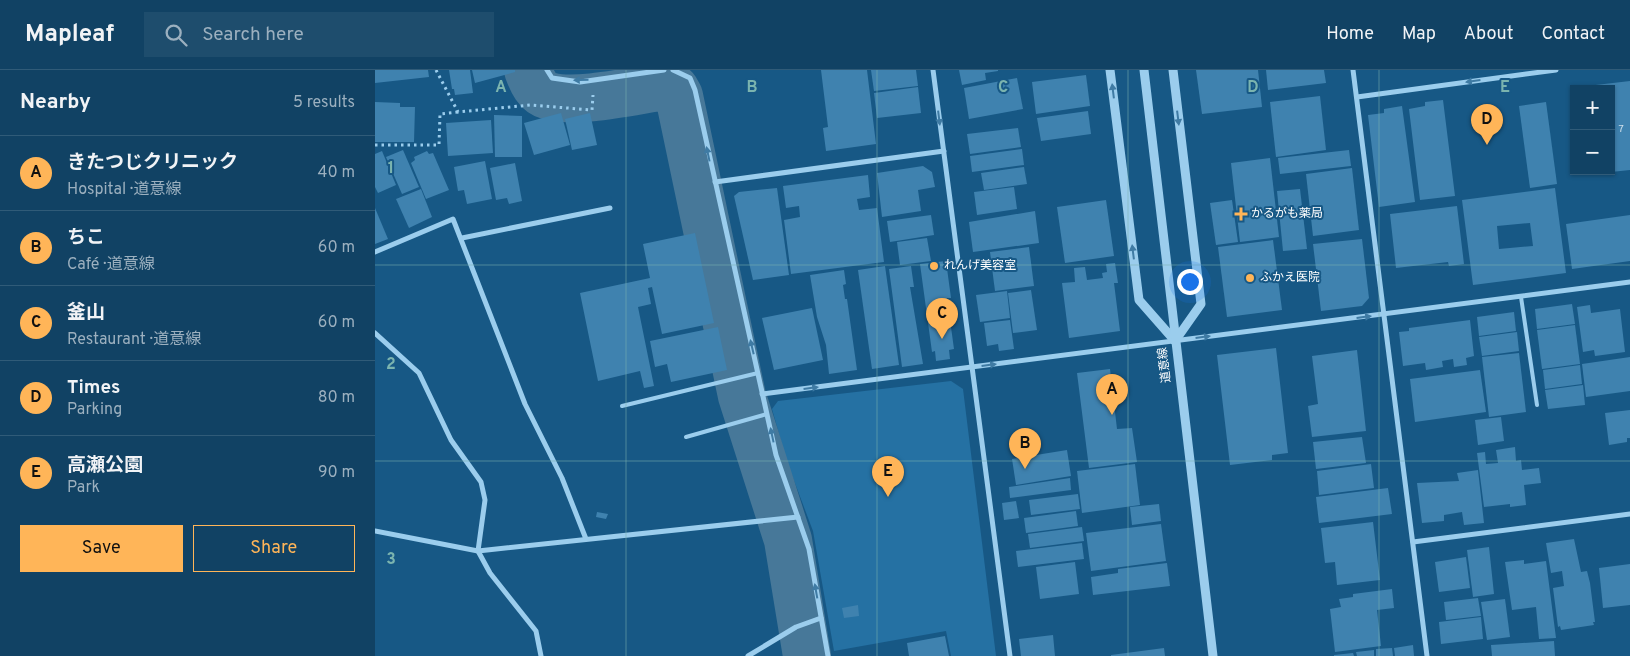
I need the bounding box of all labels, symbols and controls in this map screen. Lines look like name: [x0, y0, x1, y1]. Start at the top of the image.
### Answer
search box: [144, 12, 494, 57]
text: Mapleaf: [25, 20, 114, 50]
icon: search: [162, 21, 190, 49]
text: Search here: [202, 23, 304, 47]
text: Home: [1326, 23, 1374, 46]
text: Map: [1402, 23, 1436, 46]
text: About: [1464, 23, 1513, 46]
text: Contact: [1541, 23, 1605, 46]
one-way arrow: [572, 76, 588, 84]
one-way arrow: [1465, 77, 1481, 85]
text: A: [495, 78, 507, 98]
text: B: [746, 78, 758, 98]
text: C: [998, 78, 1008, 98]
text: D: [1247, 78, 1259, 98]
text: E: [1500, 78, 1510, 98]
one-way arrow: [1109, 82, 1117, 98]
map controls: [1570, 85, 1615, 175]
button: +: [1570, 85, 1615, 130]
text: Nearby: [20, 89, 91, 116]
text: 5 results: [293, 93, 355, 113]
pin: D: [1471, 104, 1503, 145]
one-way arrow: [936, 111, 944, 127]
one-way arrow: [1174, 111, 1182, 127]
house number: 7: [1618, 123, 1624, 136]
button: −: [1570, 130, 1615, 175]
one-way arrow: [704, 146, 712, 162]
text: きたつじクリニック: [67, 151, 238, 175]
text: 1: [388, 159, 394, 179]
text: A: [30, 163, 42, 183]
text: 40 m: [317, 163, 355, 183]
text: Hospital · 道意線: [67, 180, 182, 200]
place label: かるがも薬局: [1251, 206, 1323, 222]
marker: かるがも薬局: [1235, 208, 1247, 220]
text: ちこ: [67, 226, 105, 250]
text: B: [30, 238, 42, 258]
text: 60 m: [318, 238, 355, 258]
one-way arrow: [1129, 244, 1137, 260]
text: Café · 道意線: [67, 255, 155, 275]
place label: れんげ美容室: [944, 258, 1016, 274]
marker: れんげ美容室: [928, 260, 940, 272]
your location: [1177, 269, 1203, 295]
place label: ふかえ医院: [1260, 270, 1320, 286]
marker: ふかえ医院: [1244, 272, 1256, 284]
pin: C: [926, 298, 958, 339]
text: 釜山: [67, 301, 105, 325]
text: C: [31, 313, 41, 333]
text: 60 m: [318, 313, 355, 333]
one-way arrow: [1356, 313, 1372, 321]
text: Restaurant · 道意線: [67, 330, 201, 350]
one-way arrow: [1195, 333, 1211, 341]
one-way arrow: [748, 339, 756, 354]
street label: 道意線: [1155, 346, 1175, 384]
text: 2: [386, 355, 396, 375]
one-way arrow: [982, 361, 998, 369]
pin: A: [1096, 374, 1128, 415]
text: Times: [67, 376, 120, 400]
one-way arrow: [803, 384, 819, 392]
text: D: [30, 388, 42, 408]
text: 80 m: [318, 388, 355, 408]
text: Parking: [67, 400, 122, 420]
one-way arrow: [768, 427, 776, 442]
pin: B: [1009, 428, 1041, 469]
text: 高瀬公園: [67, 454, 143, 478]
pin: E: [872, 456, 904, 497]
text: E: [31, 463, 41, 483]
text: 90 m: [318, 463, 355, 483]
text: Park: [67, 478, 100, 498]
button: Save: [20, 525, 183, 572]
button: Share: [193, 525, 355, 572]
text: 3: [386, 550, 396, 570]
one-way arrow: [812, 582, 820, 598]

